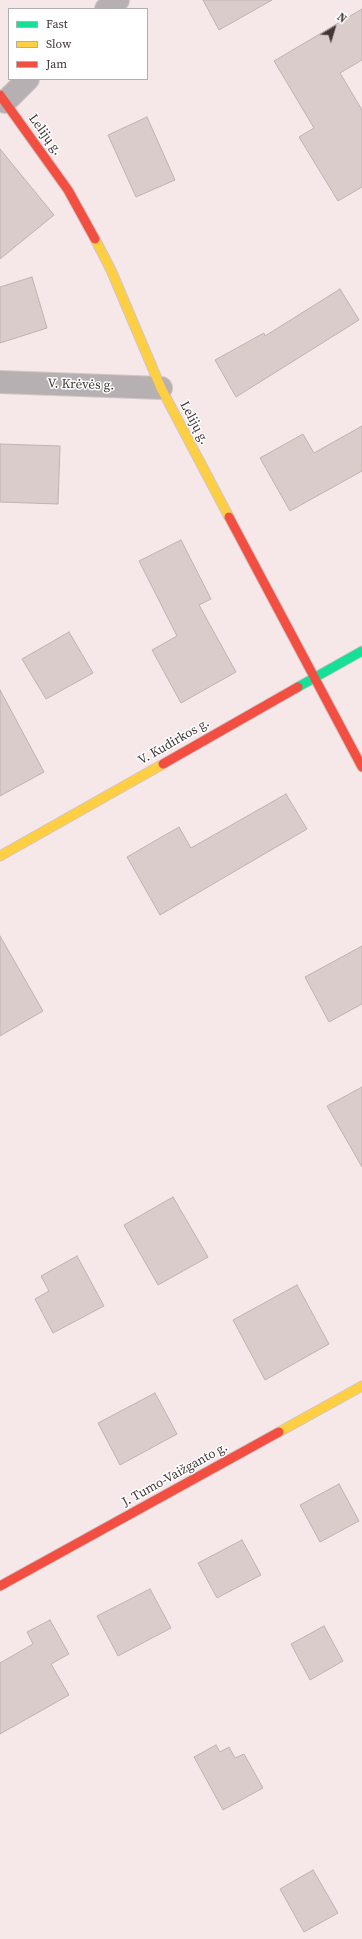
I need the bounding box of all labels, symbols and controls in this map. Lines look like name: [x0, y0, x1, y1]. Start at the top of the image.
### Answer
legend: [8, 8, 148, 80]
north arrow: [314, 8, 354, 48]
text: N: [334, 10, 349, 27]
text: Fast: [46, 16, 68, 32]
text: Slow: [46, 36, 71, 52]
text: Jam: [46, 56, 67, 72]
street label: Lelijų g.: [25, 111, 65, 159]
street label: V. Krėvės g.: [47, 376, 115, 394]
street label: Lelijų g.: [176, 399, 212, 447]
street label: V. Kudirkos g.: [136, 715, 212, 769]
street label: J. Tumo-Vaižganto g.: [119, 1440, 231, 1510]

